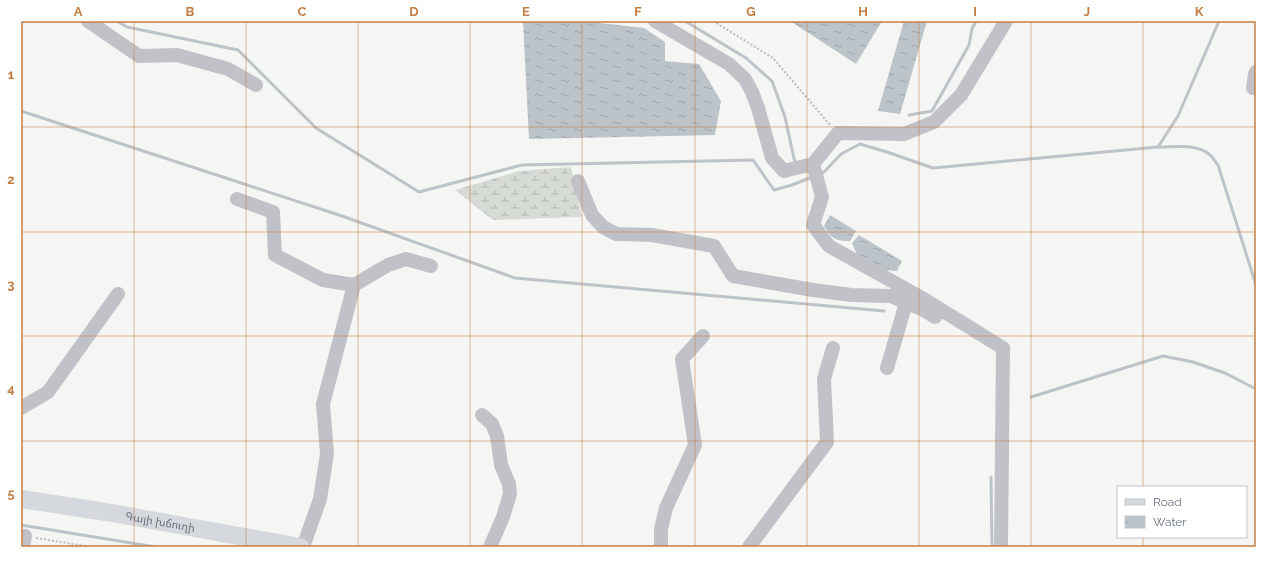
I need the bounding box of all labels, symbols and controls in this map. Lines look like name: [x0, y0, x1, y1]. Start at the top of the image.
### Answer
text: A: [74, 4, 83, 19]
text: B: [186, 4, 195, 19]
text: C: [298, 4, 307, 19]
text: D: [409, 4, 419, 19]
text: E: [522, 4, 530, 19]
text: F: [634, 4, 642, 19]
text: G: [746, 4, 756, 19]
text: H: [858, 4, 868, 19]
text: I: [973, 4, 977, 19]
text: J: [1084, 4, 1090, 19]
text: K: [1195, 4, 1204, 19]
text: 1: [8, 67, 15, 82]
text: 2: [7, 172, 15, 187]
text: 3: [7, 277, 15, 292]
text: 4: [7, 381, 15, 396]
text: 5: [7, 486, 15, 501]
legend: [1117, 486, 1247, 538]
text: Road: [1153, 495, 1182, 509]
street label: Գայի խճուղի: [124, 509, 196, 534]
text: Water: [1153, 515, 1187, 529]

